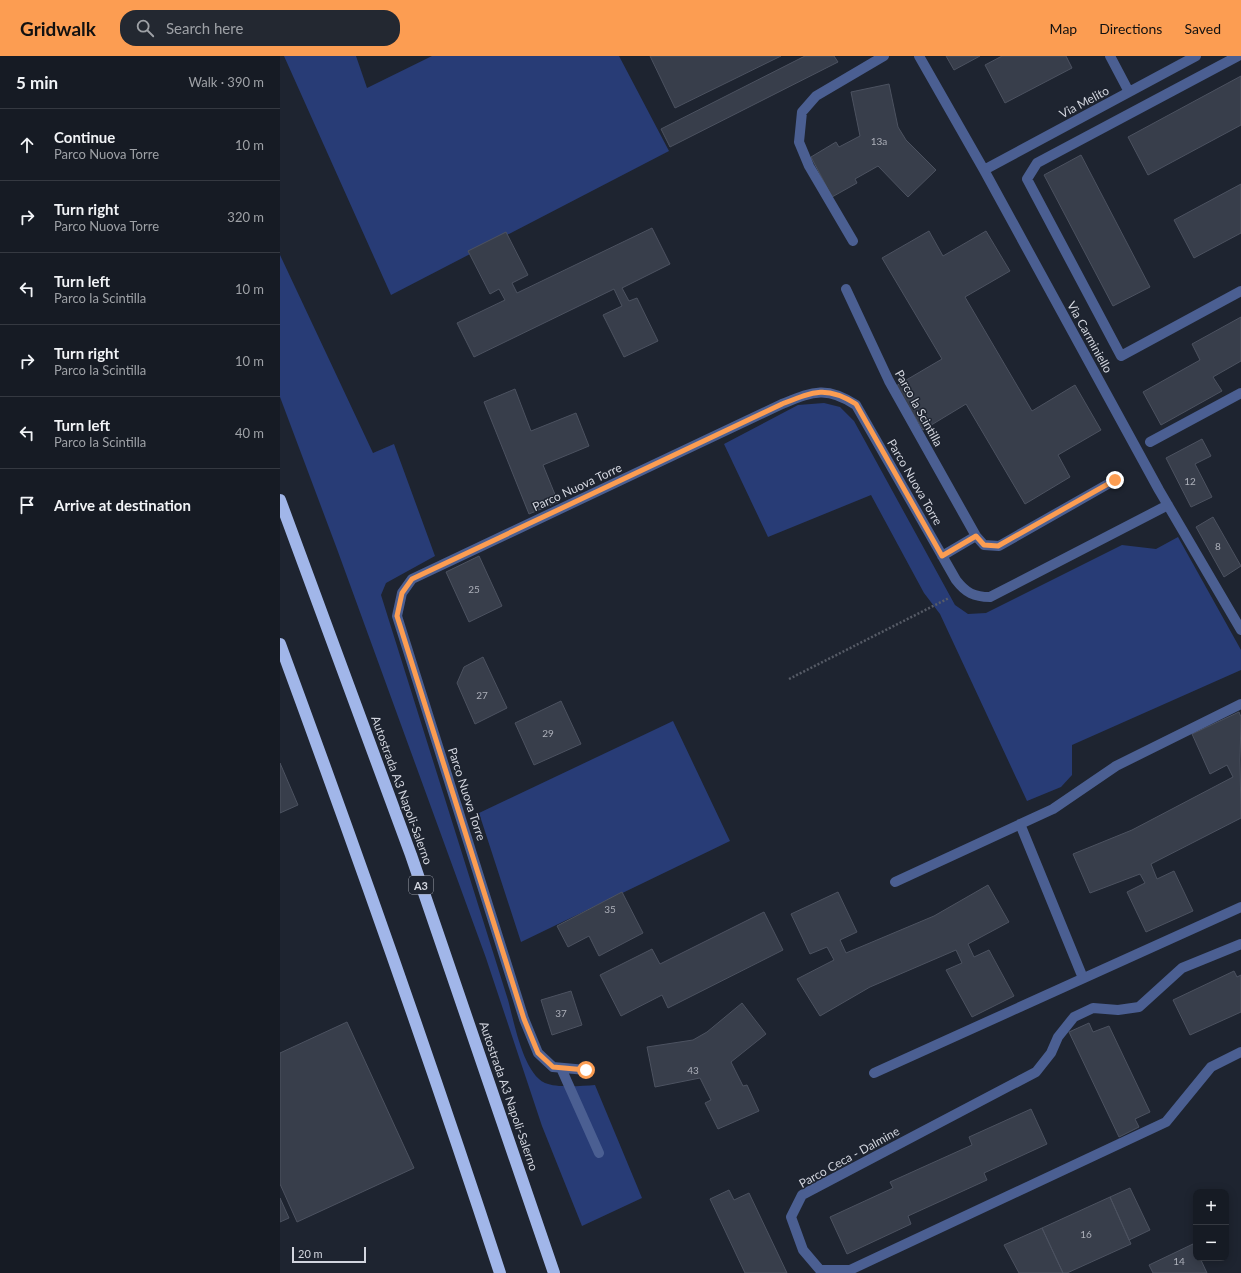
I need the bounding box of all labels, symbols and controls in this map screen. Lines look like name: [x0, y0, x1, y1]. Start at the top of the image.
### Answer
search box: [120, 10, 400, 46]
text: Gridwalk: [20, 17, 96, 40]
icon: search: [134, 17, 156, 39]
text: Search here: [166, 19, 243, 37]
text: Map: [1050, 20, 1077, 37]
text: Directions: [1099, 20, 1162, 37]
text: Saved: [1184, 20, 1221, 37]
text: 5 min: [16, 72, 58, 93]
text: Walk · 390 m: [188, 74, 264, 90]
street label: Via Melito: [1057, 83, 1112, 121]
text: Continue: [54, 128, 115, 146]
icon: ahead: [16, 134, 38, 156]
house number: 13a: [871, 135, 887, 147]
text: 10 m: [235, 137, 264, 153]
text: Parco Nuova Torre: [54, 146, 159, 162]
text: Turn right: [54, 200, 119, 218]
icon: right: [16, 206, 38, 228]
text: 320 m: [227, 209, 264, 225]
text: Parco Nuova Torre: [54, 218, 159, 234]
text: Turn left: [54, 272, 110, 290]
icon: left: [16, 278, 38, 300]
text: 10 m: [235, 281, 264, 297]
text: Parco la Scintilla: [54, 290, 146, 306]
street label: Via Carminiello: [1064, 299, 1116, 376]
text: Turn right: [54, 344, 119, 362]
icon: right: [16, 350, 38, 372]
text: 10 m: [235, 353, 264, 369]
text: Parco la Scintilla: [54, 362, 146, 378]
street label: Parco la Scintilla: [892, 367, 946, 449]
text: Turn left: [54, 416, 110, 434]
icon: left: [16, 422, 38, 444]
text: 40 m: [235, 425, 264, 441]
text: Parco la Scintilla: [54, 434, 146, 450]
street label: Parco Nuova Torre: [884, 436, 946, 528]
street label: Parco Nuova Torre: [530, 460, 624, 514]
route end: [1106, 471, 1124, 489]
house number: 12: [1184, 475, 1196, 487]
icon: arrive: [16, 494, 38, 516]
text: Arrive at destination: [54, 496, 191, 514]
house number: 8: [1215, 540, 1221, 552]
house number: 25: [468, 583, 480, 595]
house number: 27: [476, 689, 488, 701]
street label: Autostrada A3 Napoli-Salerno: [368, 714, 436, 867]
house number: 29: [542, 727, 554, 739]
street label: Parco Nuova Torre: [445, 746, 489, 842]
road number: A3: [409, 876, 433, 894]
house number: 35: [604, 903, 616, 915]
house number: 37: [555, 1007, 567, 1019]
street label: Autostrada A3 Napoli-Salerno: [476, 1019, 542, 1173]
route start: [577, 1061, 595, 1079]
house number: 43: [687, 1064, 699, 1076]
street label: Parco Ceca - Dalmine: [796, 1123, 902, 1191]
map controls: [1193, 1189, 1229, 1261]
button: +: [1193, 1189, 1229, 1225]
button: −: [1193, 1225, 1229, 1261]
house number: 16: [1080, 1228, 1092, 1240]
scale bar: [292, 1245, 366, 1264]
text: 20 m: [298, 1247, 323, 1260]
house number: 14: [1173, 1255, 1185, 1267]

